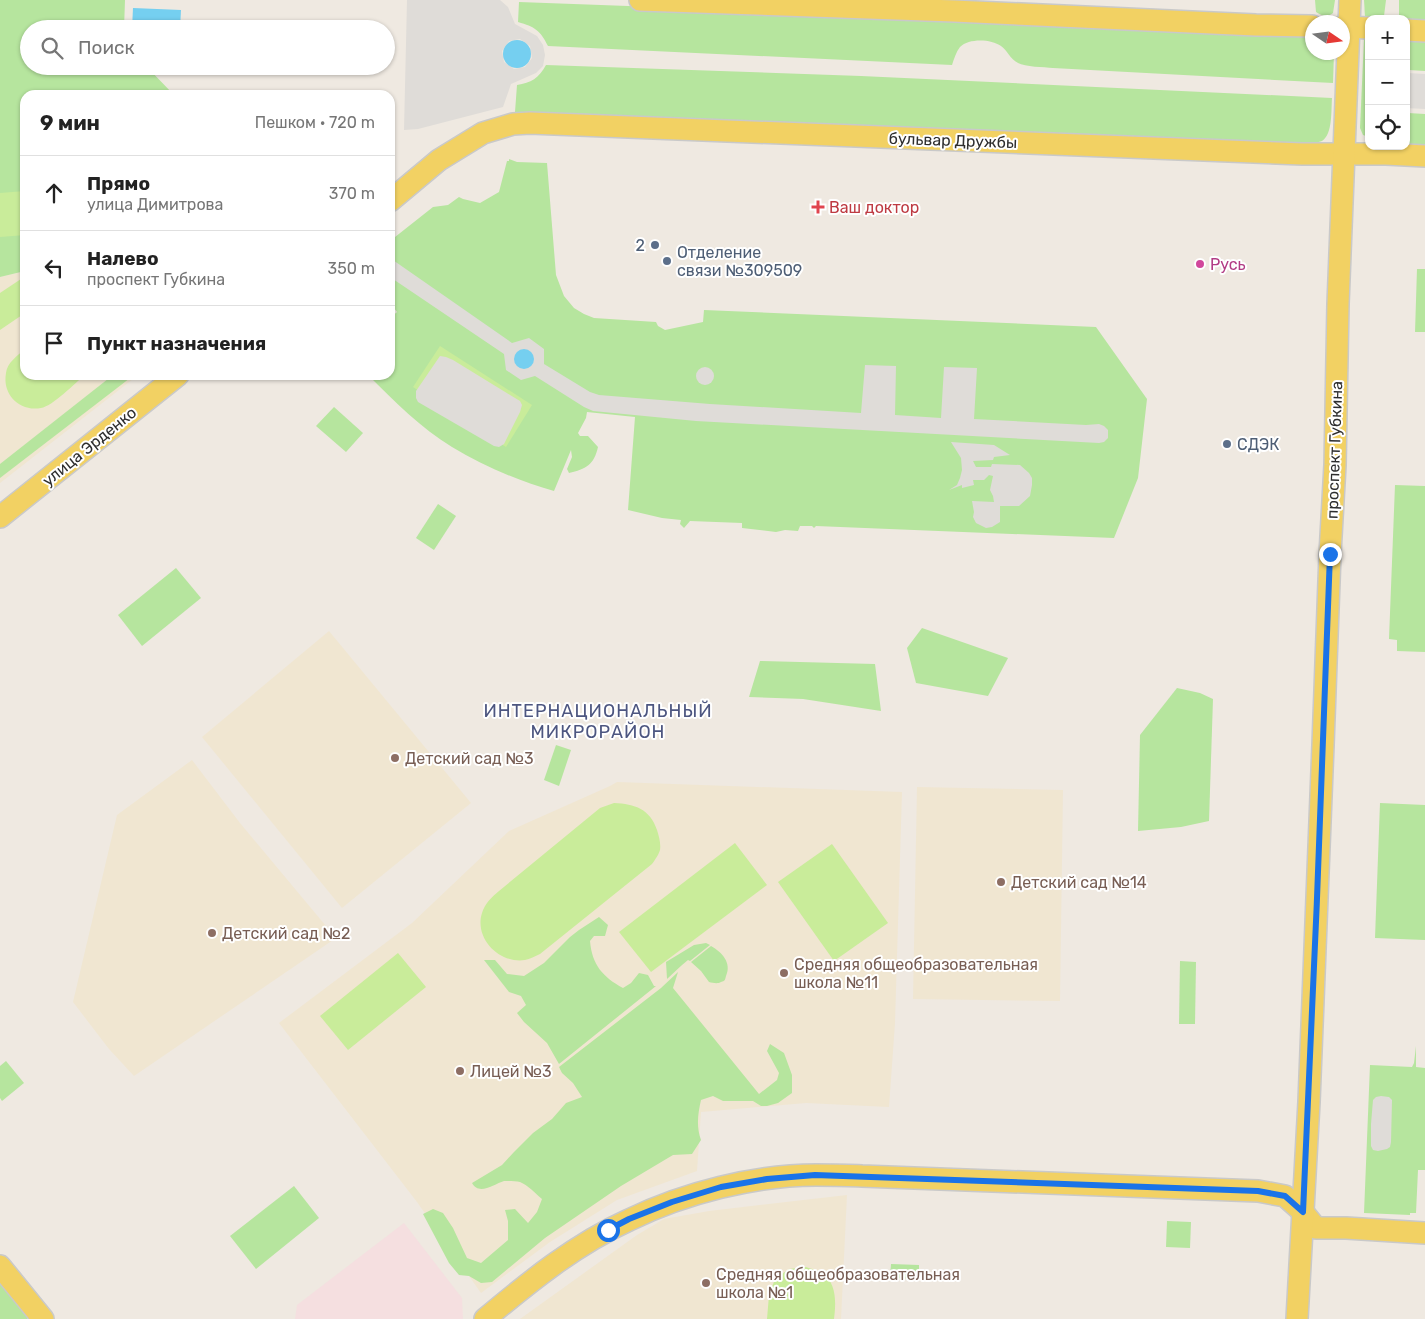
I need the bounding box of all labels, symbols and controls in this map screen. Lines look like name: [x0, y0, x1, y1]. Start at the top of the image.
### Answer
north arrow: [1305, 15, 1350, 60]
map controls: [1365, 15, 1410, 150]
button: +: [1365, 15, 1410, 60]
search box: [20, 20, 395, 75]
icon: search: [38, 34, 66, 62]
text: Поиск: [78, 36, 135, 59]
button: −: [1365, 60, 1410, 105]
button: locate: [1365, 105, 1410, 150]
text: 9 мин: [40, 110, 100, 135]
text: Пешком · 720 m: [255, 113, 375, 132]
street label: бульвар Дружбы: [888, 129, 1018, 152]
text: Прямо: [87, 172, 150, 195]
icon: ahead: [40, 179, 68, 207]
text: 370 m: [329, 184, 375, 203]
text: улица Димитрова: [87, 195, 223, 214]
place label: Ваш доктор: [829, 198, 919, 217]
marker: Ваш доктор: [811, 200, 825, 214]
place label: 2: [636, 236, 645, 255]
marker: 2: [649, 239, 661, 251]
place label: Отделение связи №309509: [677, 243, 802, 280]
text: Налево: [87, 247, 159, 270]
icon: left: [40, 254, 68, 282]
marker: Отделение связи №309509: [661, 255, 673, 267]
place label: Русь: [1210, 255, 1246, 274]
marker: Русь: [1194, 258, 1206, 270]
text: 350 m: [328, 259, 375, 278]
text: проспект Губкина: [87, 270, 225, 289]
icon: arrive: [40, 329, 68, 357]
text: Пункт назначения: [87, 332, 266, 355]
street label: проспект Губкина: [1323, 381, 1346, 519]
street label: улица Эрденко: [38, 403, 140, 490]
place label: СДЭК: [1237, 435, 1279, 454]
marker: СДЭК: [1221, 438, 1233, 450]
route end: [1319, 543, 1342, 566]
district label: ИНТЕРНАЦИОНАЛЬНЫЙ МИКРОРАЙОН: [483, 700, 713, 743]
place label: Детский сад №3: [405, 749, 534, 768]
marker: Детский сад №3: [389, 752, 401, 764]
place label: Детский сад №14: [1011, 873, 1147, 892]
marker: Детский сад №14: [995, 876, 1007, 888]
place label: Детский сад №2: [222, 924, 350, 943]
marker: Детский сад №2: [206, 927, 218, 939]
place label: Cредняя общеобразовательная школа №11: [794, 955, 1038, 992]
marker: Cредняя общеобразовательная школа №11: [778, 967, 790, 979]
place label: Лицей №3: [470, 1062, 552, 1081]
marker: Лицей №3: [454, 1065, 466, 1077]
route start: [597, 1219, 620, 1242]
place label: Средняя общеобразовательная школа №1: [716, 1265, 960, 1302]
marker: Средняя общеобразовательная школа №1: [700, 1277, 712, 1289]

